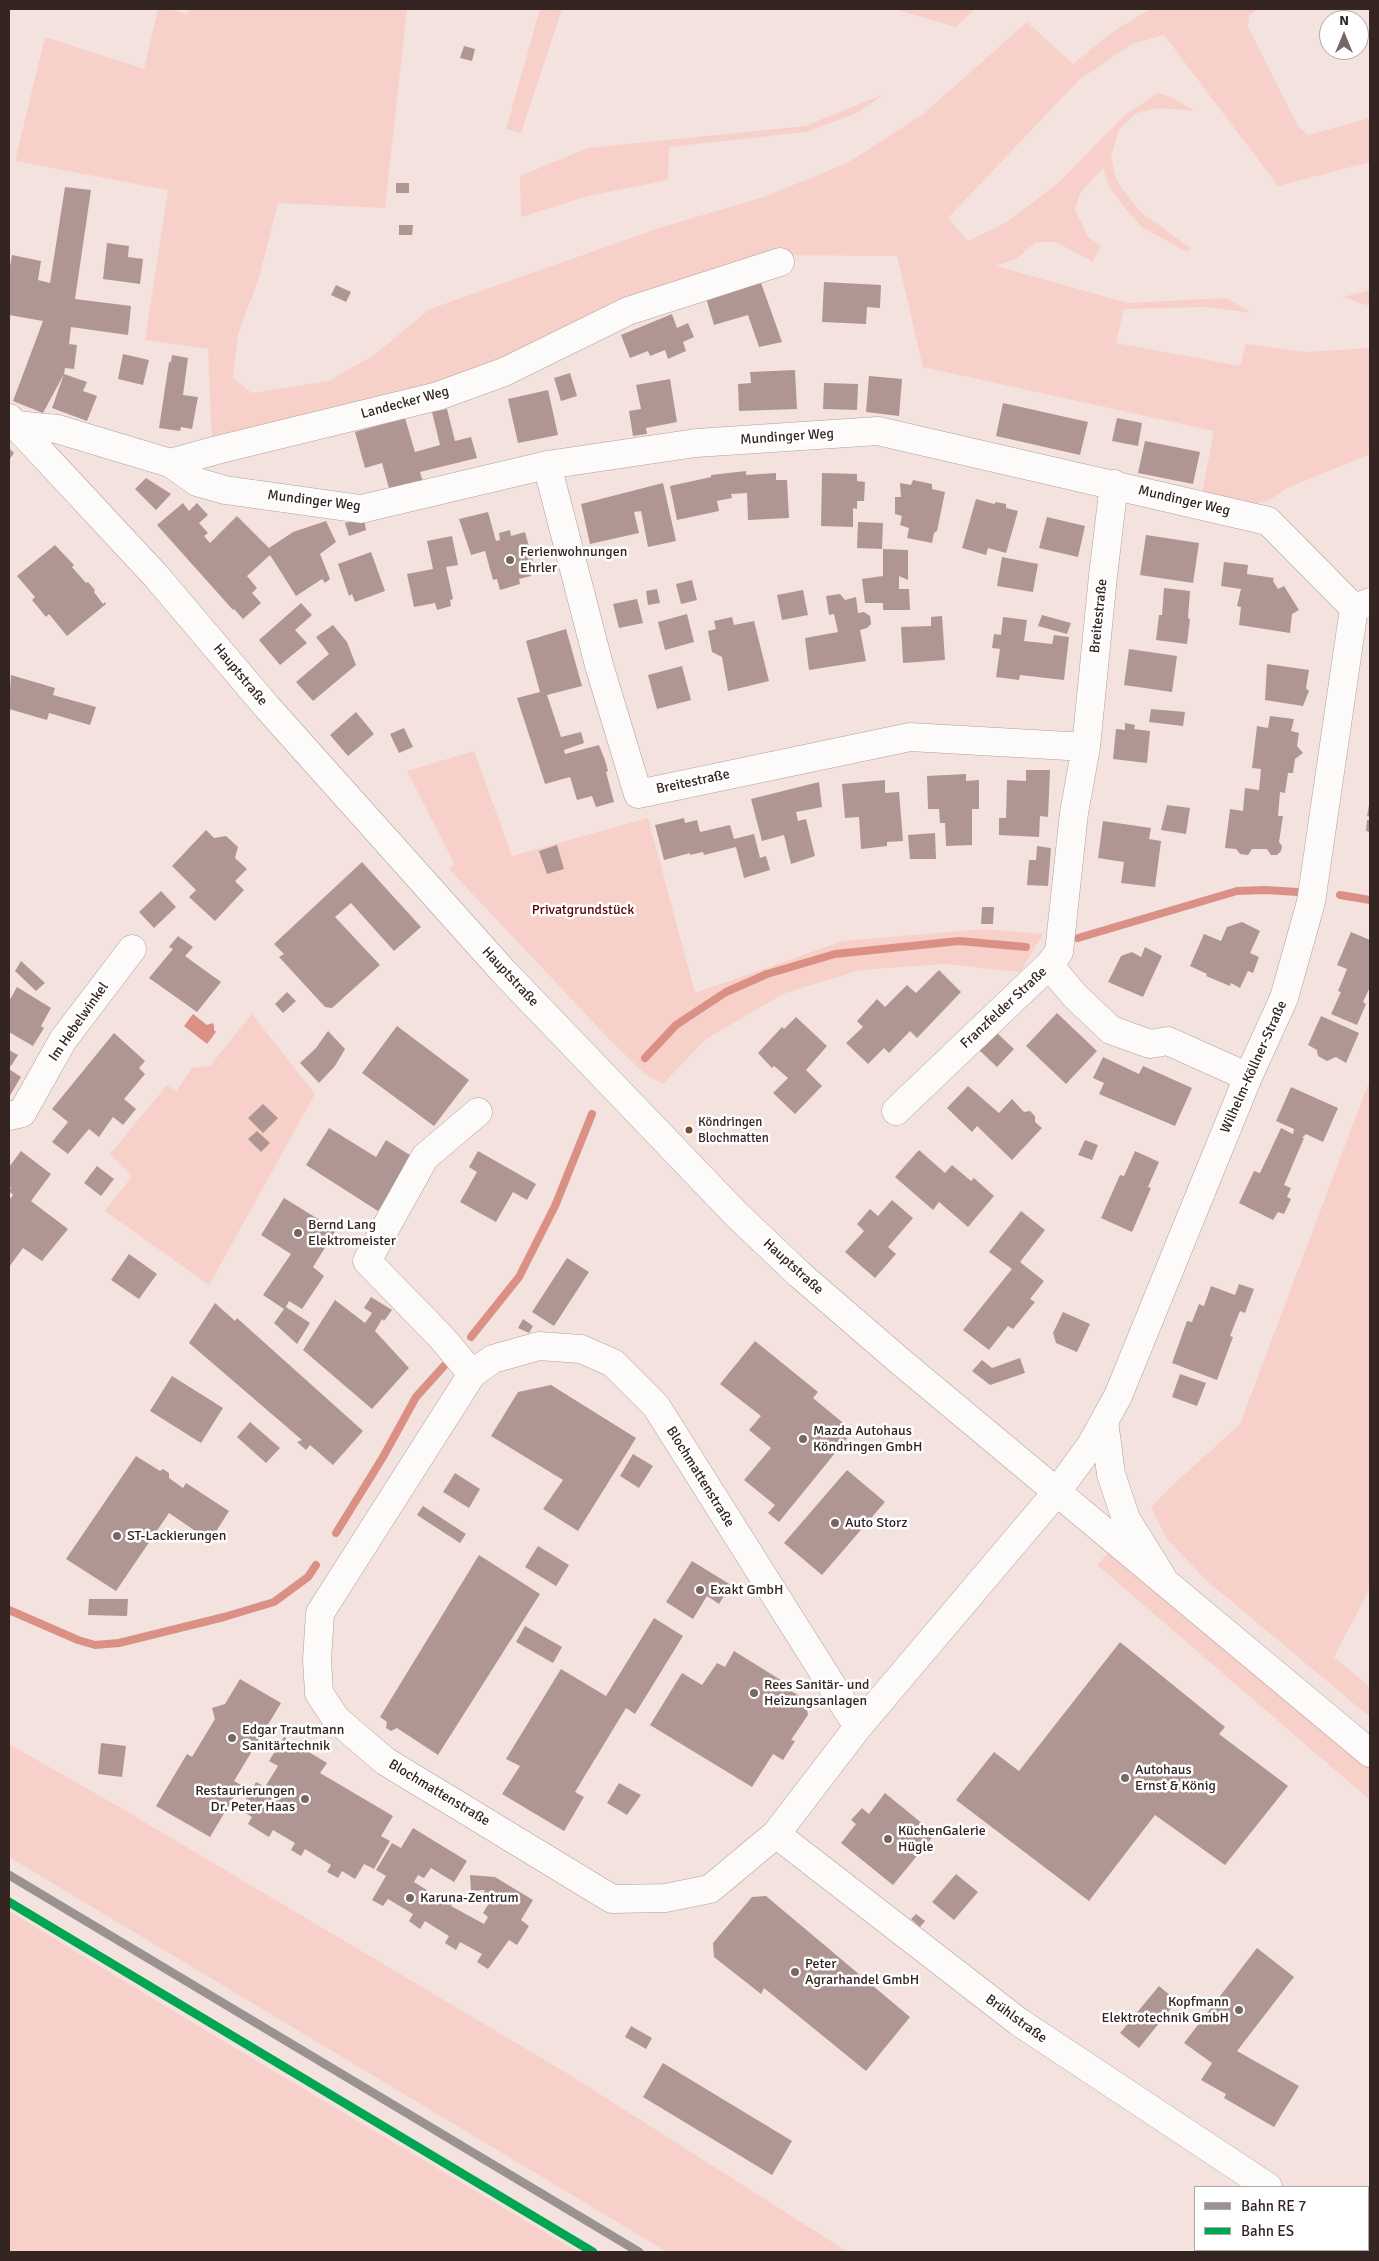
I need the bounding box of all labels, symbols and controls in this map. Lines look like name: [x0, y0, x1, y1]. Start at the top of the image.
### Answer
north arrow: [1319, 10, 1369, 60]
text: N: [1339, 12, 1349, 29]
street label: Landecker Weg: [359, 383, 451, 423]
street label: Mundinger Weg: [740, 425, 834, 449]
street label: Mundinger Weg: [1136, 482, 1232, 520]
street label: Mundinger Weg: [266, 487, 362, 515]
place label: Ferienwohnungen Ehrler: [520, 544, 627, 576]
marker: Ferienwohnungen Ehrler: [504, 554, 516, 566]
street label: Breitestraße: [1087, 578, 1111, 654]
street label: Hauptstraße: [209, 641, 271, 709]
street label: Breitestraße: [655, 766, 731, 798]
park label: Privatgrundstück: [532, 902, 634, 918]
street label: Hauptstraße: [478, 944, 542, 1010]
street label: Franzfelder Straße: [957, 964, 1051, 1052]
street label: Im Hebelwinkel: [46, 979, 112, 1065]
street label: Wilhelm-Köllner-Straße: [1217, 998, 1291, 1136]
place label: Köndringen Blochmatten: [698, 1115, 769, 1146]
marker: Köndringen Blochmatten: [684, 1125, 694, 1135]
place label: Bernd Lang Elektromeister: [308, 1217, 396, 1250]
marker: Bernd Lang Elektromeister: [292, 1227, 304, 1239]
street label: Hauptstraße: [759, 1236, 827, 1298]
place label: Mazda Autohaus Köndringen GmbH: [813, 1423, 922, 1455]
street label: Blochmattenstraße: [662, 1424, 738, 1530]
marker: Mazda Autohaus Köndringen GmbH: [797, 1433, 809, 1445]
place label: Auto Storz: [845, 1515, 908, 1531]
marker: Auto Storz: [829, 1517, 841, 1529]
place label: ST-Lackierungen: [127, 1528, 226, 1544]
marker: ST-Lackierungen: [111, 1530, 123, 1542]
place label: Exakt GmbH: [710, 1582, 783, 1598]
marker: Exakt GmbH: [694, 1584, 706, 1596]
place label: Rees Sanitär- und Heizungsanlagen: [764, 1677, 870, 1710]
marker: Rees Sanitär- und Heizungsanlagen: [748, 1687, 760, 1699]
place label: Edgar Trautmann Sanitärtechnik: [242, 1722, 344, 1754]
marker: Edgar Trautmann Sanitärtechnik: [226, 1732, 238, 1744]
street label: Blochmattenstraße: [385, 1756, 493, 1830]
place label: Autohaus Ernst & König: [1135, 1762, 1216, 1794]
marker: Autohaus Ernst & König: [1119, 1772, 1131, 1784]
place label: Restaurierungen Dr. Peter Haas: [195, 1783, 295, 1815]
marker: Restaurierungen Dr. Peter Haas: [299, 1793, 311, 1805]
place label: KüchenGalerie Hügle: [898, 1823, 986, 1855]
marker: KüchenGalerie Hügle: [882, 1833, 894, 1845]
place label: Karuna-Zentrum: [420, 1890, 519, 1906]
marker: Karuna-Zentrum: [404, 1892, 416, 1904]
place label: Peter Agrarhandel GmbH: [805, 1956, 919, 1988]
marker: Peter Agrarhandel GmbH: [789, 1966, 801, 1978]
street label: Brühlstraße: [982, 1991, 1050, 2047]
place label: Kopfmann Elektrotechnik GmbH: [1102, 1994, 1229, 2026]
marker: Kopfmann Elektrotechnik GmbH: [1233, 2004, 1245, 2016]
legend: [1194, 2186, 1369, 2251]
text: Bahn RE 7: [1241, 2197, 1306, 2215]
text: Bahn ES: [1241, 2222, 1294, 2240]

